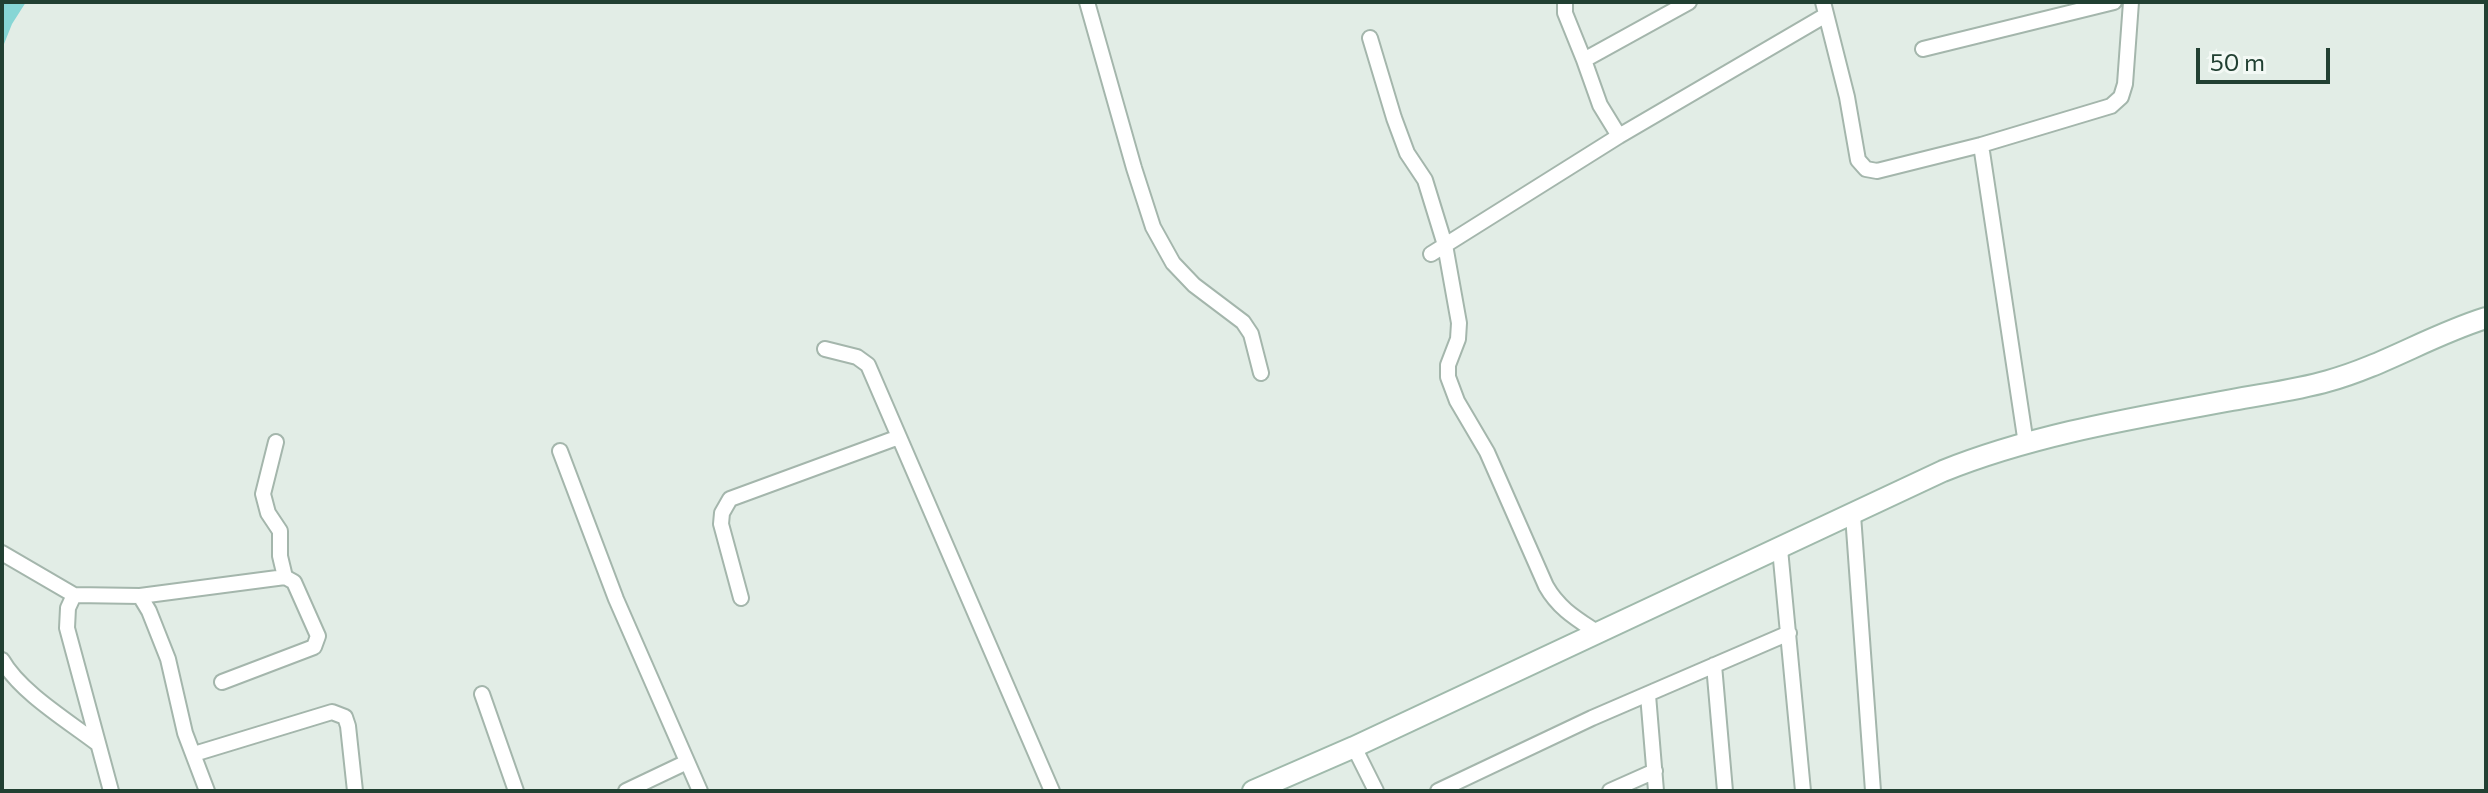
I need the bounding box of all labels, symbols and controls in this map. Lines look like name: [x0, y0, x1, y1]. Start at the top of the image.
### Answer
scale bar: [2200, 32, 2334, 82]
text: 50 m: [2210, 47, 2265, 76]

